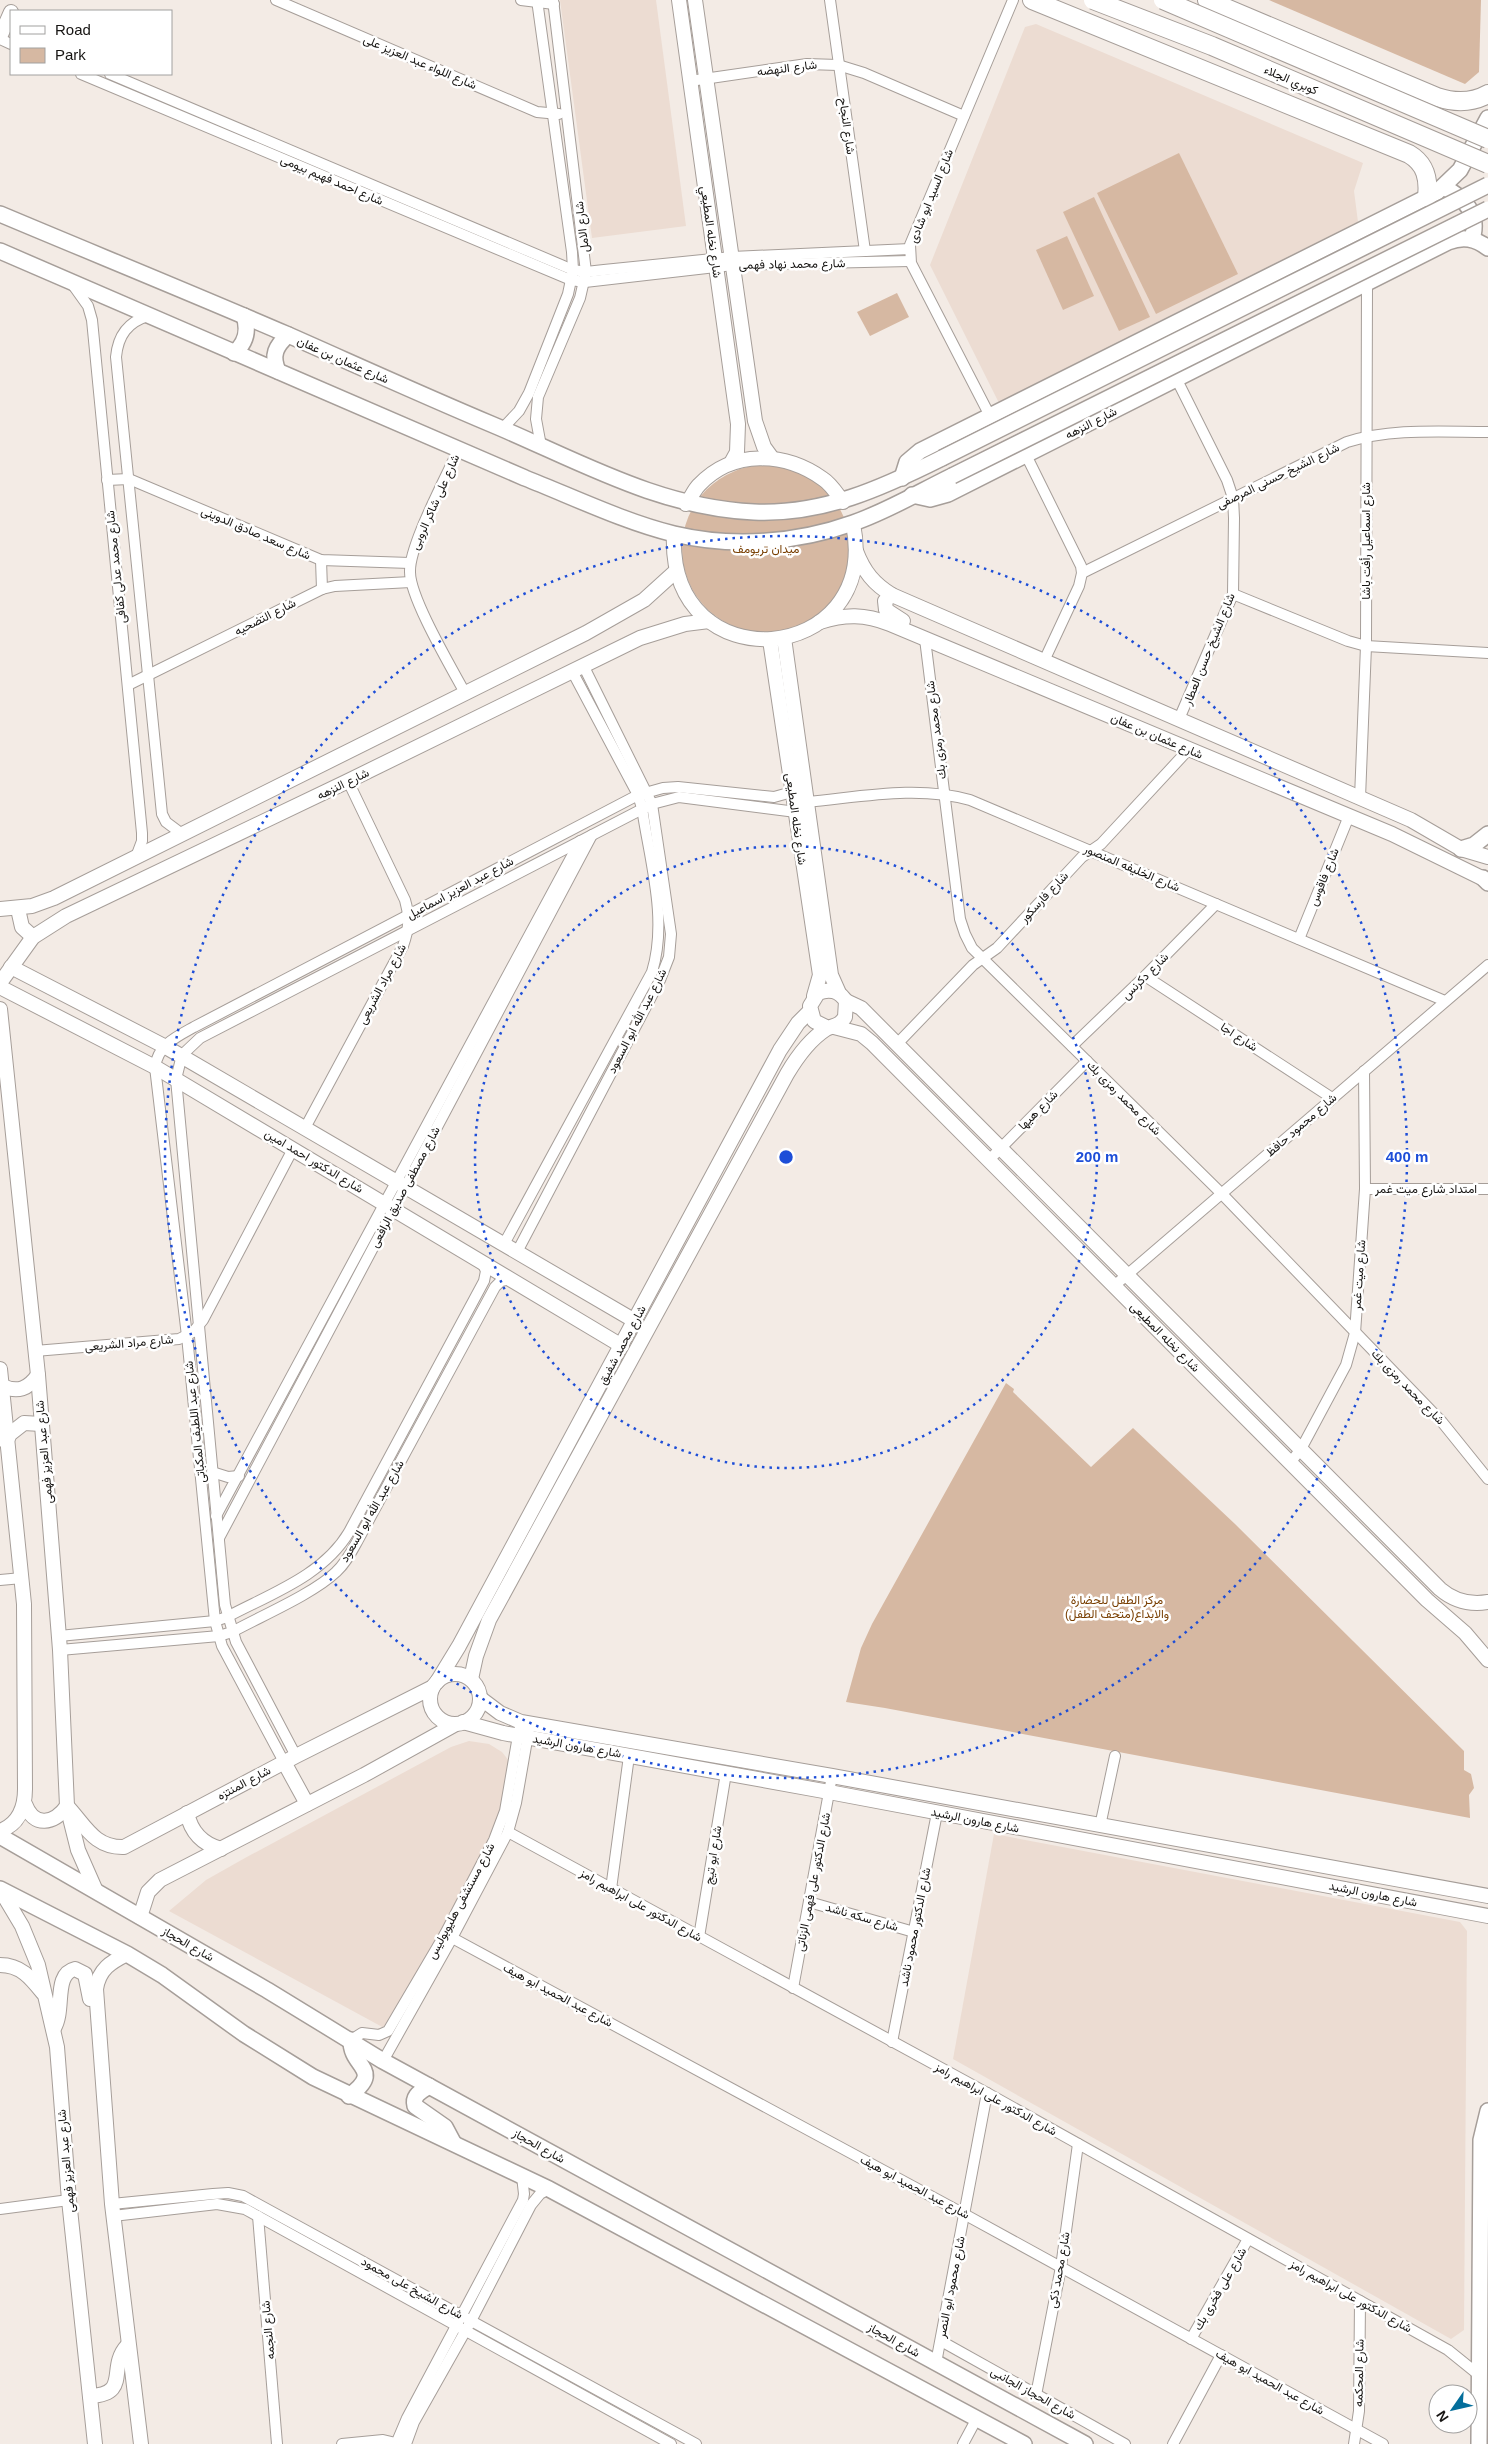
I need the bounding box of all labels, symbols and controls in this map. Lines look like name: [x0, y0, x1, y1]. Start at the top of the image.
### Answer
legend: [10, 10, 172, 75]
text: Road: [55, 21, 91, 38]
street label: شارع اللواء عبد العزيز على: [360, 32, 479, 94]
text: Park: [55, 46, 86, 63]
street label: شارع النهضه: [756, 57, 818, 81]
street label: كوبري الجلاء: [1261, 62, 1320, 100]
street label: شارع النجاح: [834, 97, 858, 156]
street label: شارع السيد ابو شادى: [906, 147, 958, 246]
street label: شارع احمد فهيم بيومى: [278, 152, 385, 210]
street label: شارع نخله المطيعي: [695, 185, 724, 279]
street label: شارع الامل: [572, 200, 594, 253]
street label: شارع محمد نهاد فهمى: [739, 256, 845, 274]
street label: شارع عثمان بن عفان: [294, 334, 391, 388]
street label: شارع النزهه: [1063, 404, 1120, 444]
street label: شارع الشيخ حسنى المرصفى: [1215, 440, 1342, 514]
street label: شارع على شاكر الروبى: [408, 452, 464, 553]
street label: شارع اسماعيل رأفت باشا: [1359, 482, 1375, 600]
street label: شارع سعد صادق الدوينى: [198, 504, 313, 564]
street label: شارع محمد عدلى كفافى: [103, 510, 131, 624]
park label: ميدان تريومف: [733, 542, 799, 557]
street label: شارع الشيخ حسن العطار: [1180, 591, 1240, 708]
street label: شارع التضحيه: [232, 596, 299, 640]
street label: شارع محمد رمزى بك: [923, 680, 951, 780]
street label: شارع عثمان بن عفان: [1108, 710, 1205, 764]
street label: شارع النزهه: [315, 765, 372, 804]
street label: شارع نخله المطيعى: [781, 772, 809, 866]
street label: شارع الخليفه المنصور: [1080, 841, 1182, 896]
street label: شارع فاقوس: [1306, 846, 1344, 909]
street label: شارع عبد العزيز اسماعيل: [404, 854, 517, 924]
street label: شارع فارسكور: [1016, 869, 1073, 927]
street label: شارع مراد الشريعى: [355, 941, 411, 1027]
street label: شارع دكرنس: [1119, 950, 1173, 1004]
street label: شارع عبد الله ابو السعود: [605, 966, 671, 1076]
street label: شارع اجا: [1217, 1020, 1260, 1056]
street label: شارع محمد رمزى بك: [1083, 1058, 1164, 1139]
street label: شارع هيها: [1015, 1087, 1062, 1134]
street label: شارع محمود حافظ: [1263, 1090, 1341, 1161]
street label: شارع مصطفى صديق الرافعى: [367, 1124, 445, 1251]
street label: شارع الدكتور احمد امين: [261, 1126, 366, 1198]
centre of rings: [777, 1148, 795, 1166]
text: 200 m: [1076, 1148, 1118, 1165]
text: 400 m: [1386, 1148, 1428, 1165]
street label: امتداد شارع ميت غمر: [1374, 1182, 1477, 1198]
street label: شارع ميت غمر: [1349, 1239, 1370, 1312]
street label: شارع نخله المطيعى: [1126, 1299, 1203, 1376]
street label: شارع محمد شفيق: [595, 1303, 651, 1388]
street label: شارع مراد الشريعى: [84, 1332, 174, 1356]
street label: شارع محمد رمزى بك: [1367, 1346, 1447, 1429]
street label: شارع عبد اللطيف المكباتى: [182, 1360, 210, 1484]
street label: شارع عبد العزيز فهمى: [33, 1400, 57, 1504]
street label: شارع عبد الله ابو السعود: [337, 1458, 409, 1565]
park label: مركز الطفل للحضارة والابداع(متحف الطفل): [1065, 1593, 1169, 1623]
street label: شارع هارون الرشيد: [531, 1731, 622, 1763]
street label: شارع المنتزه: [215, 1763, 274, 1805]
street label: شارع هارون الرشيد: [929, 1805, 1020, 1837]
street label: شارع الدكتور على فهمى الزناتى: [793, 1811, 835, 1953]
street label: شارع ابو تيج: [701, 1825, 727, 1886]
street label: شارع مستشفى هليوبوليس: [424, 1841, 499, 1962]
street label: شارع الدكتور على ابراهيم رامز: [576, 1865, 704, 1946]
street label: شارع الدكتور محمود ناشد: [897, 1866, 935, 1988]
street label: شارع هارون الرشيد: [1327, 1879, 1418, 1911]
street label: شارع سكه ناشد: [823, 1900, 900, 1936]
street label: شارع الحجاز: [158, 1923, 216, 1966]
street label: شارع عبد الحميد ابو هيف: [500, 1960, 615, 2032]
street label: شارع الدكتور على ابراهيم رامز: [931, 2059, 1059, 2140]
street label: شارع عبد العزيز فهمى: [55, 2109, 79, 2213]
street label: شارع الحجاز: [509, 2125, 567, 2168]
street label: شارع عبد الحميد ابو هيف: [857, 2152, 972, 2224]
street label: شارع محمد ذكى: [1045, 2231, 1075, 2310]
street label: شارع محمود ابو النصر: [934, 2235, 970, 2341]
street label: شارع على فخرى بك: [1191, 2245, 1251, 2334]
street label: شارع الشيخ على محمود: [358, 2254, 465, 2324]
street label: شارع الدكتور على ابراهيم رامز: [1286, 2256, 1414, 2337]
street label: شارع النجمه: [258, 2300, 280, 2360]
street label: شارع الحجاز: [864, 2319, 922, 2362]
street label: شارع المحكمه: [1351, 2339, 1369, 2407]
street label: شارع عبد الحميد ابو هيف: [1212, 2346, 1327, 2419]
street label: شارع الحجاز الجانبى: [987, 2364, 1078, 2424]
north arrow: [1428, 2384, 1478, 2434]
text: N: [1433, 2408, 1452, 2425]

